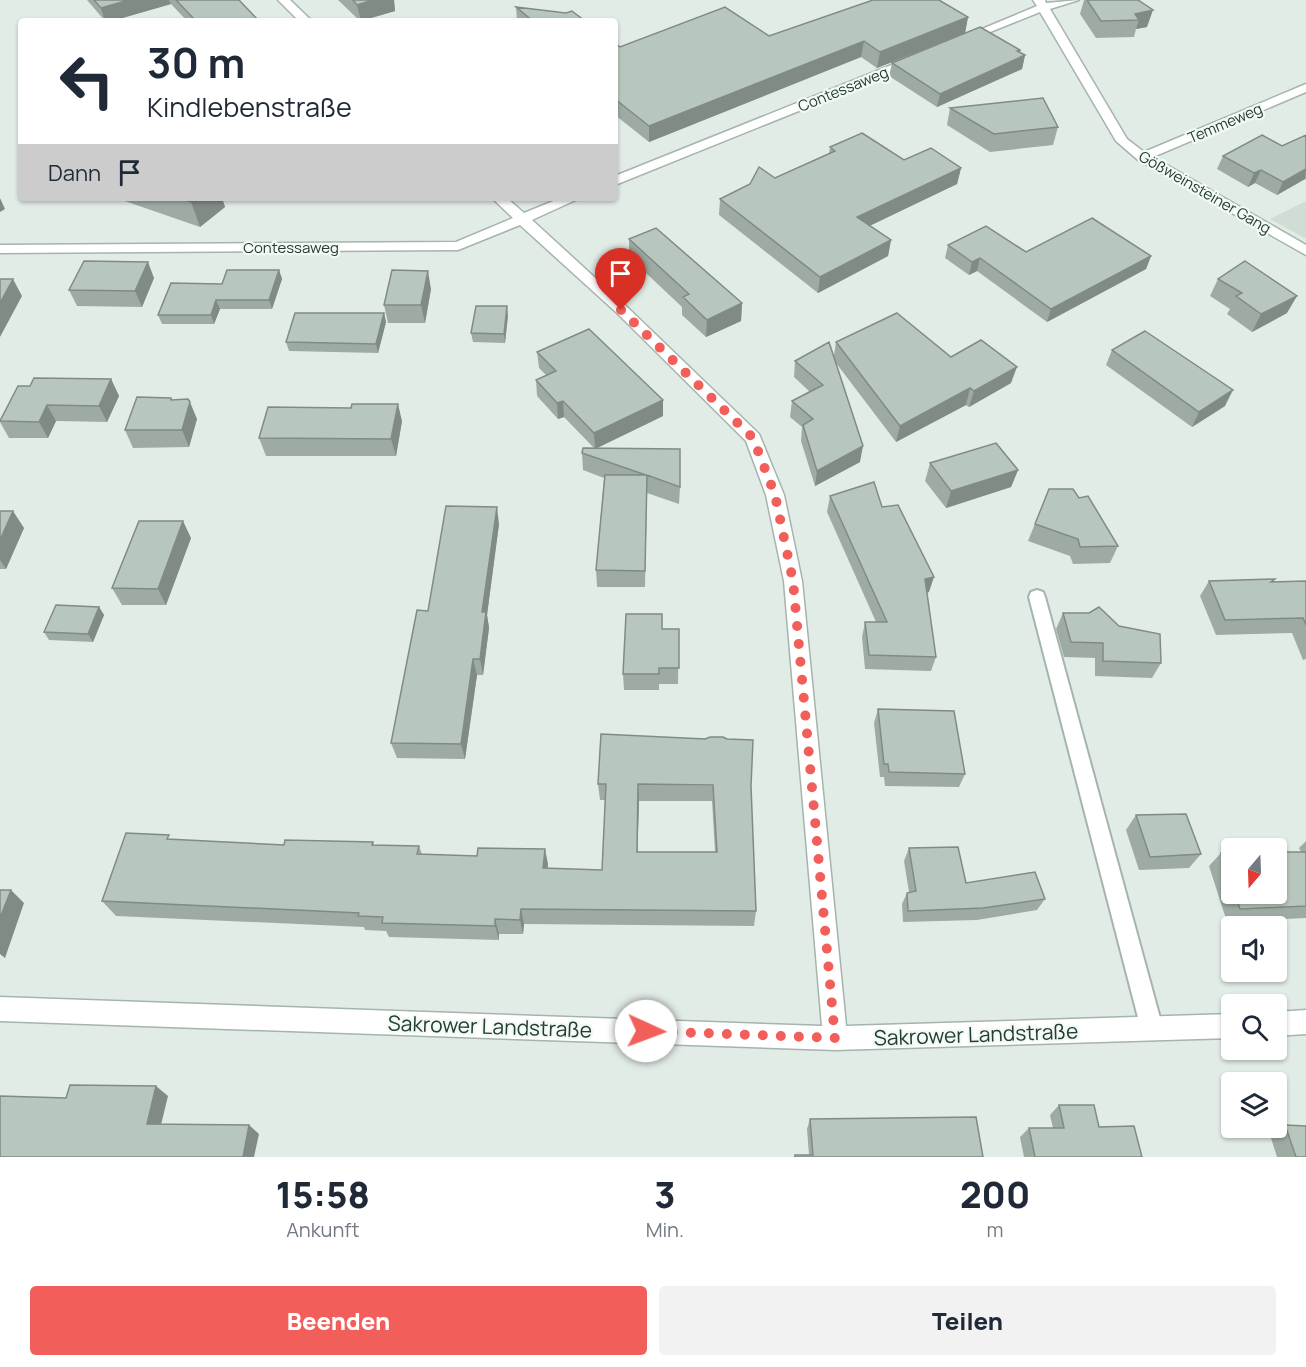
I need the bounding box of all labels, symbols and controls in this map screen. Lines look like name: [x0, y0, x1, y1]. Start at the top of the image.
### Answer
text: 30 m: [147, 33, 245, 91]
icon: left: [48, 42, 126, 120]
street label: Contessaweg: [795, 61, 891, 117]
text: Kindlebenstraße: [147, 88, 352, 125]
street label: Temmeweg: [1185, 98, 1265, 148]
street label: Gößweinsteiner Gang: [1135, 146, 1275, 238]
icon: arrive: [113, 156, 146, 189]
text: Dann: [48, 158, 101, 188]
street label: Contessaweg: [243, 237, 339, 258]
pin: [595, 248, 646, 310]
icon: arrive: [604, 257, 637, 290]
north arrow: [1221, 838, 1287, 904]
map controls: [1221, 838, 1287, 1138]
button: sound: [1221, 916, 1287, 982]
button: search: [1221, 994, 1287, 1060]
position arrow: [614, 999, 678, 1063]
street label: Sakrower Landstraße: [387, 1008, 593, 1044]
street label: Sakrower Landstraße: [873, 1016, 1079, 1052]
button: layers: [1221, 1072, 1287, 1138]
text: 15:58: [276, 1170, 370, 1219]
text: 3: [654, 1170, 676, 1219]
text: 200: [960, 1170, 1030, 1219]
text: Ankunft: [286, 1216, 359, 1243]
text: Min.: [646, 1216, 684, 1243]
text: m: [987, 1216, 1004, 1243]
button: Beenden: [30, 1286, 647, 1355]
button: Teilen: [659, 1286, 1276, 1355]

